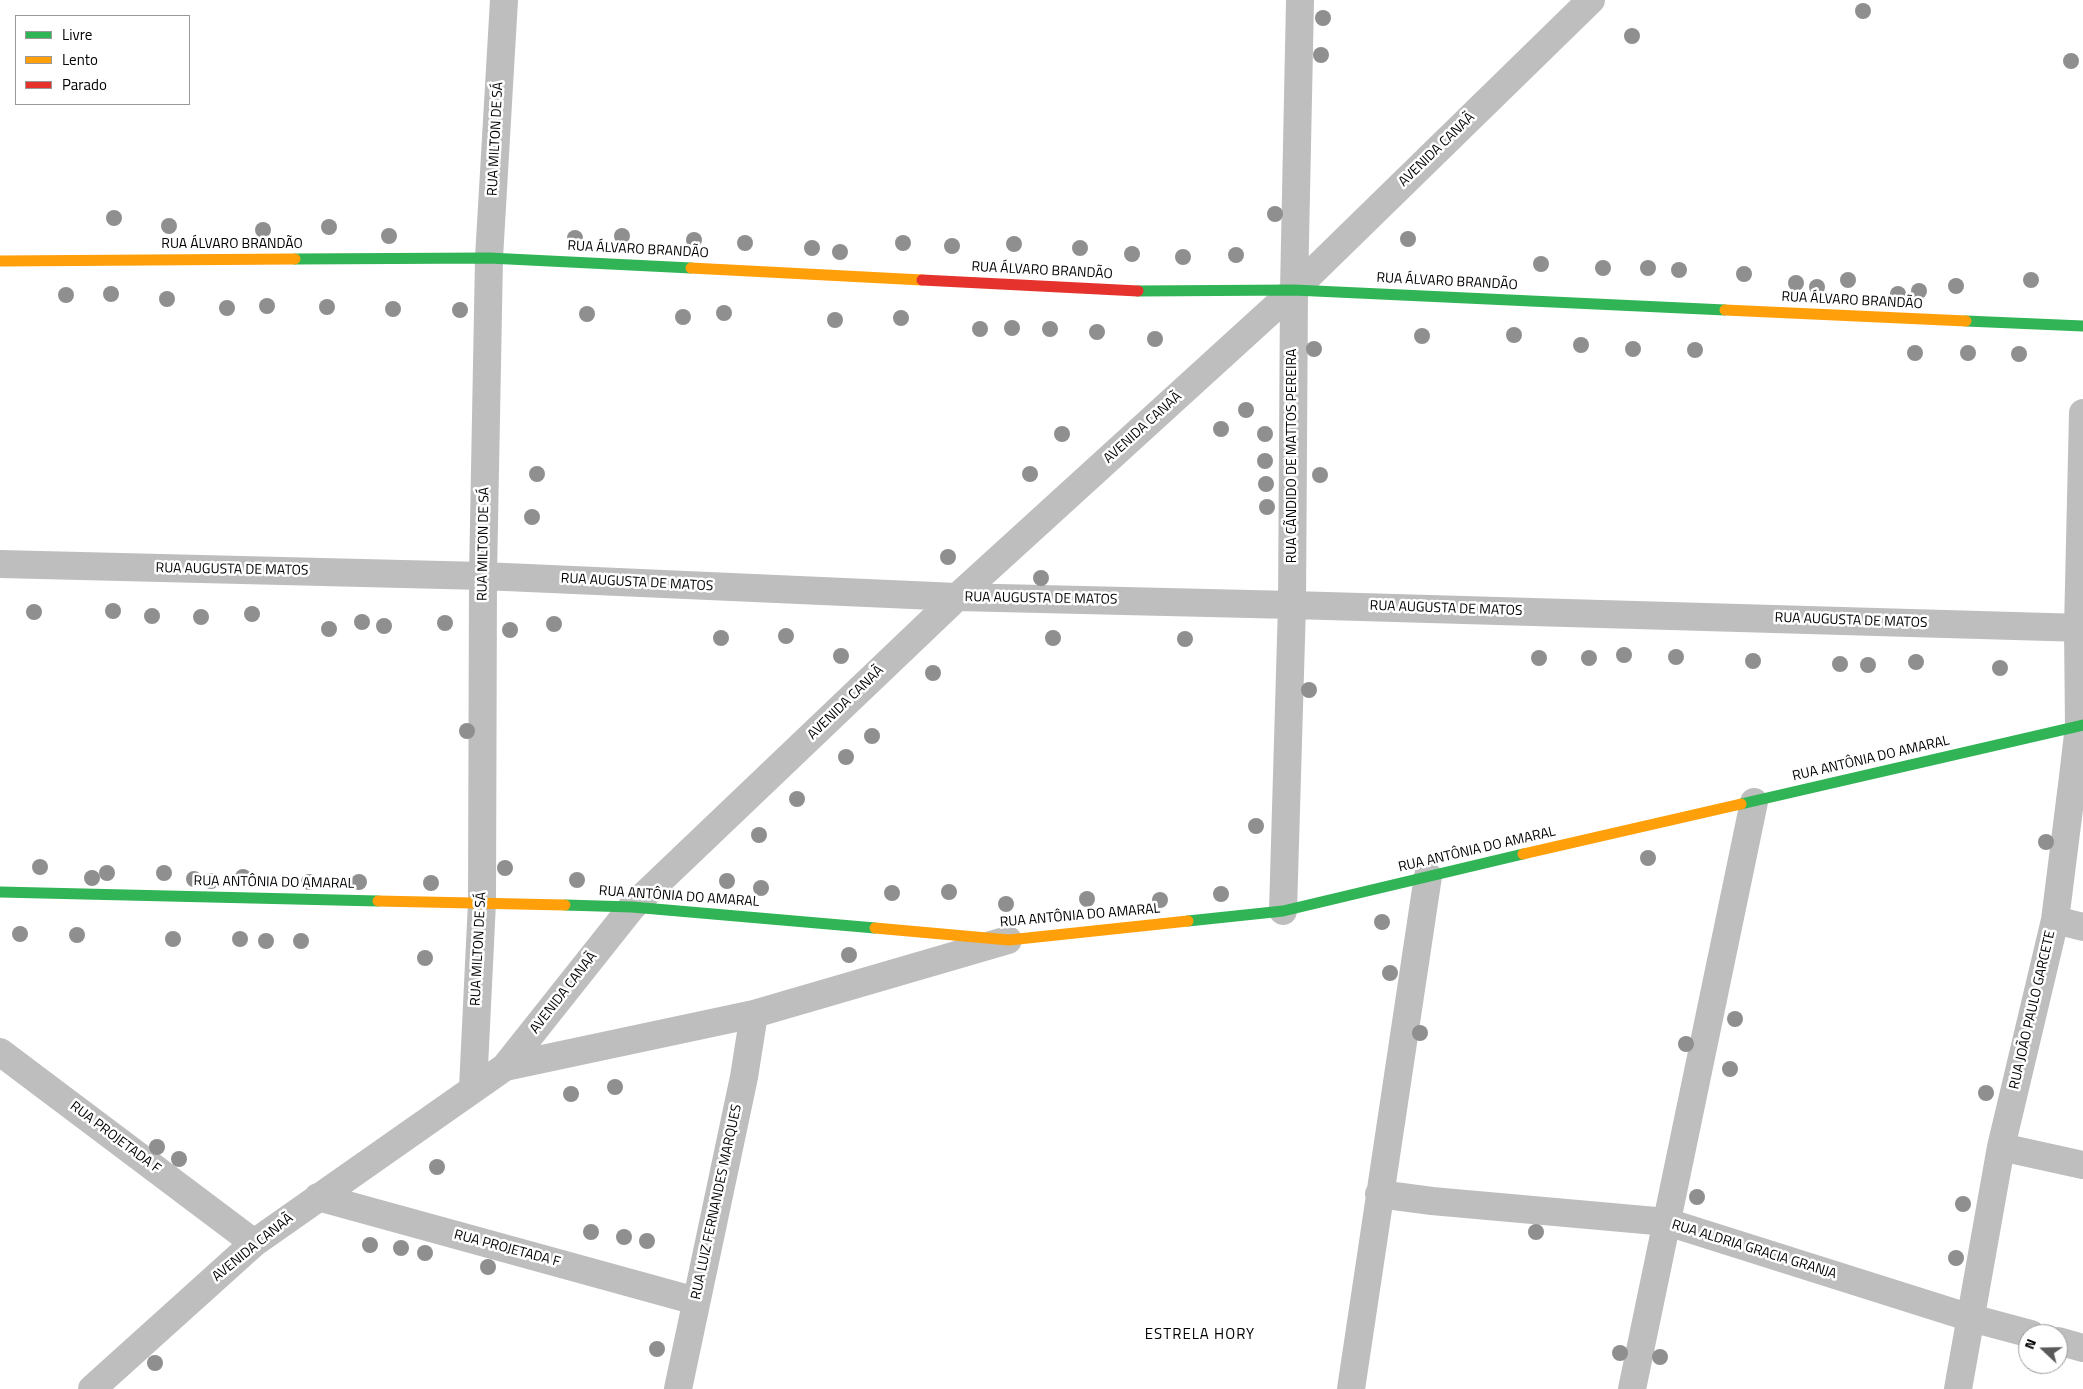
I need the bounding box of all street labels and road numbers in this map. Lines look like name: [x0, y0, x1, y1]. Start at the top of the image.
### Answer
street label: RUA MILTON DE SÁ: [485, 82, 507, 196]
street label: AVENIDA CANAÃ: [1396, 110, 1478, 190]
street label: RUA ÁLVARO BRANDÃO: [161, 237, 303, 253]
street label: RUA ÁLVARO BRANDÃO: [567, 238, 709, 262]
street label: RUA ÁLVARO BRANDÃO: [971, 259, 1113, 283]
street label: RUA ÁLVARO BRANDÃO: [1376, 270, 1518, 294]
street label: RUA ÁLVARO BRANDÃO: [1781, 289, 1923, 313]
street label: RUA CÃNDIDO DE MATTOS PEREIRA: [1285, 349, 1301, 563]
street label: AVENIDA CANAÃ: [1101, 389, 1185, 467]
street label: RUA MILTON DE SÁ: [475, 487, 493, 601]
street label: RUA AUGUSTA DE MATOS: [155, 560, 309, 580]
street label: RUA AUGUSTA DE MATOS: [560, 571, 714, 595]
street label: RUA AUGUSTA DE MATOS: [964, 589, 1118, 609]
street label: RUA AUGUSTA DE MATOS: [1369, 598, 1523, 620]
street label: RUA AUGUSTA DE MATOS: [1774, 610, 1928, 632]
street label: AVENIDA CANAÃ: [805, 663, 887, 743]
street label: RUA ANTÔNIA DO AMARAL: [1791, 733, 1951, 785]
street label: RUA ANTÔNIA DO AMARAL: [1397, 824, 1557, 876]
street label: RUA ANTÔNIA DO AMARAL: [193, 873, 355, 893]
street label: RUA ANTÔNIA DO AMARAL: [598, 883, 760, 911]
street label: RUA MILTON DE SÁ: [468, 892, 490, 1006]
street label: RUA ANTÔNIA DO AMARAL: [999, 901, 1161, 931]
street label: RUA JOÃO PAULO GARCETE: [2007, 929, 2059, 1091]
street label: AVENIDA CANAÃ: [527, 949, 601, 1037]
street label: RUA PROJETADA F: [66, 1098, 164, 1178]
street label: RUA LUIZ FERNANDES MARQUES: [688, 1103, 746, 1301]
street label: AVENIDA CANAÃ: [209, 1210, 297, 1286]
street label: RUA ALDRIA GRACIA GRANJA: [1669, 1217, 1839, 1283]
street label: RUA PROJETADA F: [452, 1227, 562, 1271]

